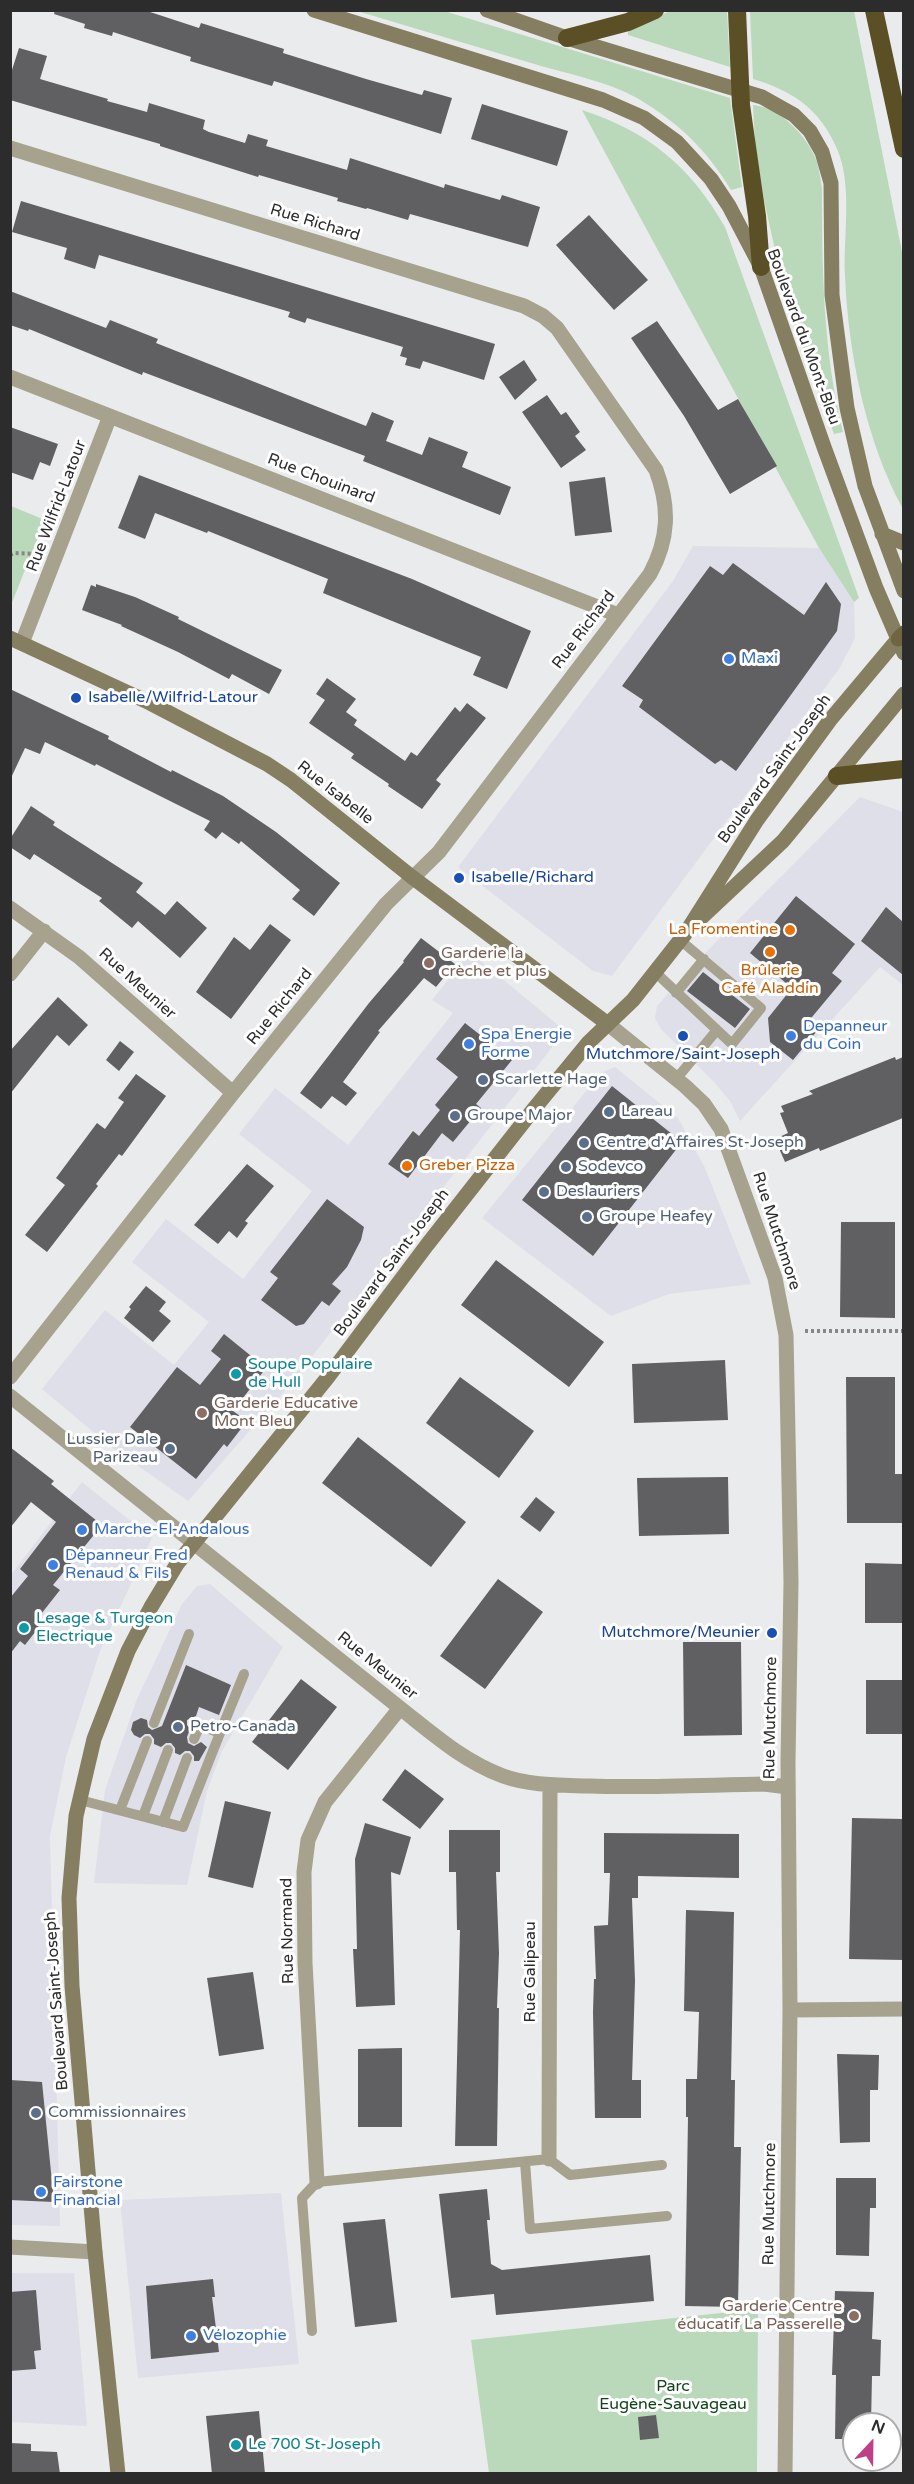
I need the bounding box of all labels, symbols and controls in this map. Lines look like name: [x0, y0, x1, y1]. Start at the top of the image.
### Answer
street label: Rue Richard: [268, 200, 362, 246]
street label: Boulevard du Mont-Bleu: [762, 246, 844, 428]
street label: Rue Wilfrid-Latour: [23, 437, 91, 575]
street label: Rue Chouinard: [265, 450, 377, 508]
street label: Rue Richard: [548, 587, 620, 673]
place label: Maxi: [741, 649, 778, 669]
marker: Maxi: [722, 652, 736, 666]
place label: Isabelle/Wilfrid-Latour: [88, 688, 258, 708]
marker: Isabelle/Wilfrid-Latour: [69, 691, 83, 705]
street label: Boulevard Saint-Joseph: [714, 691, 836, 847]
street label: Rue Isabelle: [293, 757, 377, 829]
place label: Isabelle/Richard: [471, 868, 594, 888]
marker: Isabelle/Richard: [452, 871, 466, 885]
place label: La Fromentine: [669, 920, 778, 940]
marker: La Fromentine: [783, 923, 797, 937]
street label: Rue Meunier: [94, 944, 180, 1024]
place label: Garderie la crèche et plus: [441, 944, 547, 982]
marker: Brûlerie Café Aladdin: [763, 945, 777, 959]
marker: Garderie la crèche et plus: [422, 956, 436, 970]
place label: Brûlerie Café Aladdin: [721, 961, 819, 999]
street label: Rue Richard: [243, 965, 317, 1049]
place label: Depanneur du Coin: [803, 1017, 887, 1055]
place label: Spa Energie Forme: [481, 1025, 572, 1063]
marker: Mutchmore/Saint-Joseph: [676, 1029, 690, 1043]
marker: Depanneur du Coin: [784, 1029, 798, 1043]
marker: Spa Energie Forme: [462, 1037, 476, 1051]
place label: Mutchmore/Saint-Joseph: [586, 1045, 780, 1065]
place label: Scarlette Hage: [495, 1070, 607, 1090]
marker: Scarlette Hage: [476, 1073, 490, 1087]
place label: Lareau: [621, 1102, 673, 1122]
marker: Lareau: [602, 1105, 616, 1119]
place label: Groupe Major: [467, 1106, 572, 1126]
marker: Groupe Major: [448, 1109, 462, 1123]
place label: Centre d'Affaires St-Joseph: [596, 1133, 804, 1153]
marker: Centre d'Affaires St-Joseph: [577, 1136, 591, 1150]
place label: Greber Pizza: [419, 1156, 515, 1176]
place label: Sodevco: [578, 1157, 643, 1177]
marker: Greber Pizza: [400, 1159, 414, 1173]
marker: Sodevco: [559, 1160, 573, 1174]
street label: Rue Mutchmore: [748, 1170, 804, 1292]
place label: Deslauriers: [556, 1182, 640, 1202]
street label: Boulevard Saint-Joseph: [330, 1185, 454, 1341]
marker: Deslauriers: [537, 1185, 551, 1199]
place label: Groupe Heafey: [599, 1207, 713, 1227]
marker: Groupe Heafey: [580, 1210, 594, 1224]
place label: Soupe Populaire de Hull: [248, 1355, 373, 1393]
marker: Soupe Populaire de Hull: [229, 1367, 243, 1381]
place label: Garderie Educative Mont Bleu: [214, 1394, 358, 1432]
marker: Garderie Educative Mont Bleu: [195, 1406, 209, 1420]
place label: Lussier Dale Parizeau: [66, 1430, 158, 1468]
marker: Lussier Dale Parizeau: [163, 1442, 177, 1456]
place label: Marche-El-Andalous: [94, 1520, 250, 1540]
marker: Marche-El-Andalous: [75, 1523, 89, 1537]
place label: Dépanneur Fred Renaud & Fils: [65, 1546, 188, 1584]
marker: Dépanneur Fred Renaud & Fils: [46, 1558, 60, 1572]
place label: Lesage & Turgeon Electrique: [36, 1609, 173, 1647]
marker: Lesage & Turgeon Electrique: [17, 1621, 31, 1635]
place label: Mutchmore/Meunier: [601, 1623, 760, 1643]
marker: Mutchmore/Meunier: [765, 1626, 779, 1640]
street label: Rue Meunier: [333, 1628, 421, 1704]
street label: Rue Mutchmore: [760, 1656, 782, 1780]
place label: Petro-Canada: [190, 1717, 296, 1737]
marker: Petro-Canada: [171, 1720, 185, 1734]
street label: Rue Normand: [277, 1878, 299, 1984]
street label: Boulevard Saint-Joseph: [41, 1911, 73, 2091]
street label: Rue Galipeau: [521, 1921, 541, 2023]
place label: Commissionnaires: [48, 2103, 186, 2123]
marker: Commissionnaires: [29, 2106, 43, 2120]
street label: Rue Mutchmore: [759, 2142, 781, 2266]
place label: Fairstone Financial: [53, 2173, 123, 2211]
marker: Fairstone Financial: [34, 2185, 48, 2199]
place label: Garderie Centre éducatif La Passerelle: [677, 2297, 842, 2335]
marker: Garderie Centre éducatif La Passerelle: [847, 2309, 861, 2323]
place label: Vélozophie: [203, 2326, 287, 2346]
marker: Vélozophie: [184, 2329, 198, 2343]
park label: Parc Eugène-Sauvageau: [599, 2377, 747, 2415]
north arrow: [842, 2412, 902, 2472]
text: N: [868, 2415, 888, 2439]
place label: Le 700 St-Joseph: [248, 2435, 381, 2455]
marker: Le 700 St-Joseph: [229, 2438, 243, 2452]

